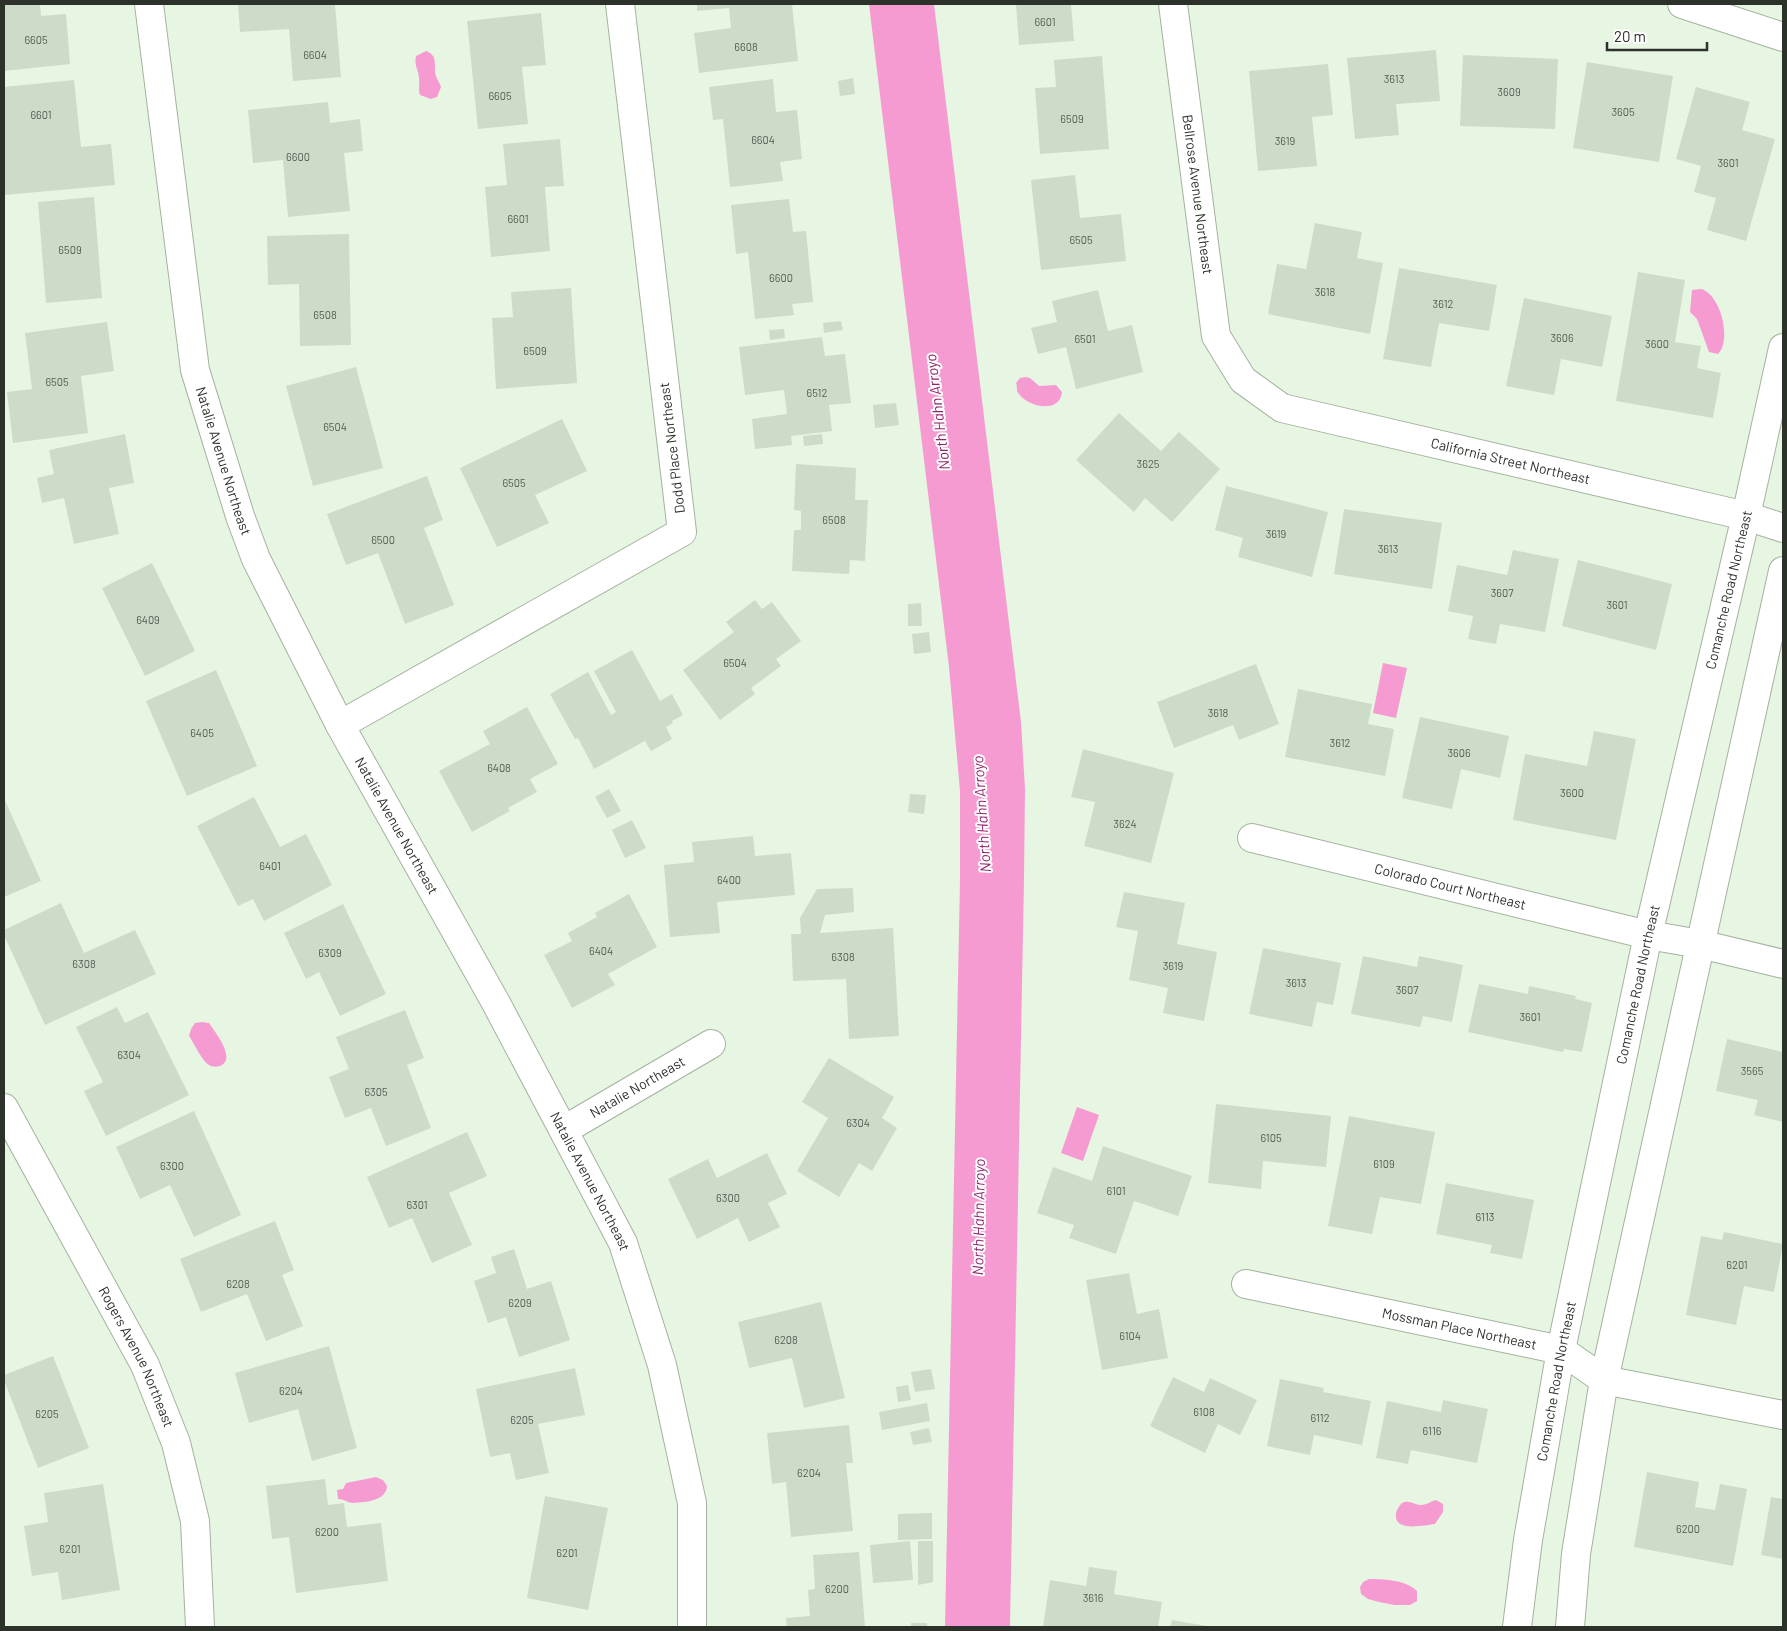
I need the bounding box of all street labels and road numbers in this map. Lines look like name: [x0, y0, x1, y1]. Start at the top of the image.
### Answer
street label: Bellrose Avenue Northeast: [1179, 113, 1217, 275]
street label: Dodd Place Northeast: [655, 382, 688, 515]
street label: Natalie Avenue Northeast: [193, 384, 255, 537]
street label: California Street Northeast: [1429, 434, 1592, 487]
street label: Comanche Road Northeast: [1701, 509, 1755, 671]
street label: Natalie Avenue Northeast: [352, 754, 442, 897]
street label: Colorado Court Northeast: [1373, 859, 1528, 913]
street label: Comanche Road Northeast: [1612, 903, 1663, 1066]
street label: Natalie Northeast: [587, 1052, 688, 1121]
street label: Natalie Avenue Northeast: [547, 1109, 634, 1253]
street label: Rogers Avenue Northeast: [95, 1283, 178, 1429]
street label: Comanche Road Northeast: [1533, 1299, 1579, 1462]
street label: Mossman Place Northeast: [1381, 1304, 1538, 1353]

